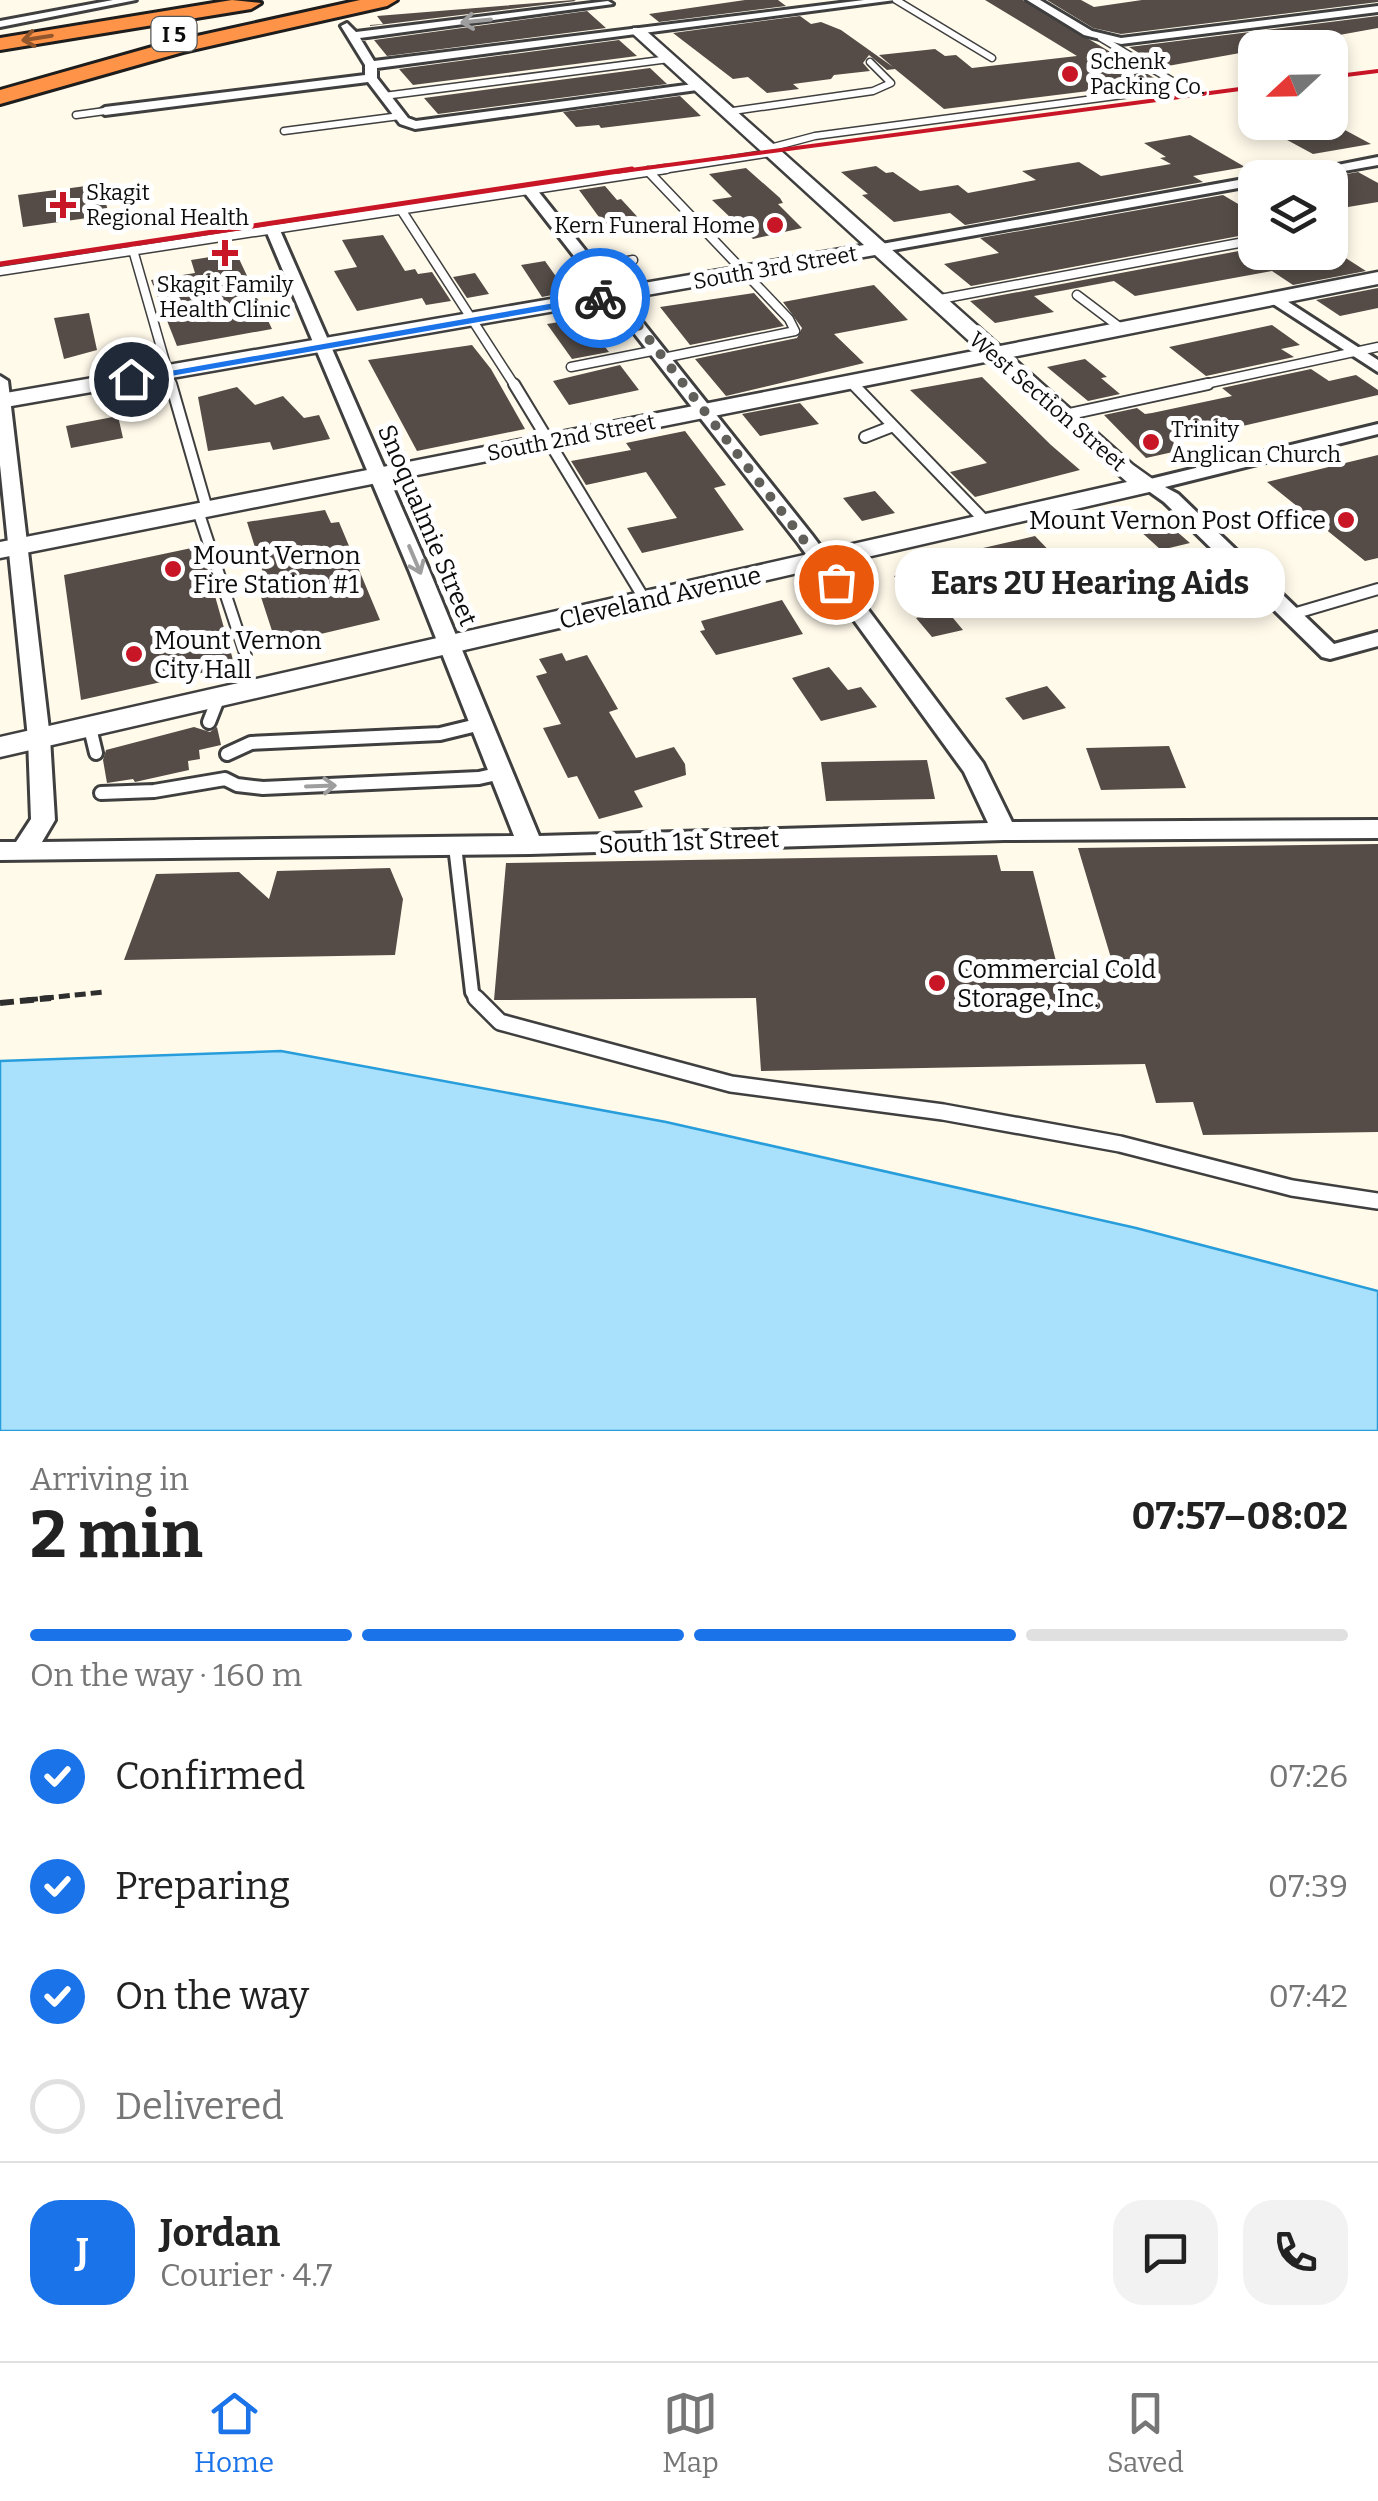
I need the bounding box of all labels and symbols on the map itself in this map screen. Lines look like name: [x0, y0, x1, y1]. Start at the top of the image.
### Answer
one-way arrow: [461, 12, 493, 31]
road number: I 5: [152, 17, 196, 51]
one-way arrow: [21, 29, 54, 48]
north arrow: [1238, 30, 1348, 140]
place label: Schenk Packing Co.: [1090, 48, 1205, 100]
marker: Schenk Packing Co.: [1059, 63, 1081, 85]
place label: Skagit Regional Health: [86, 179, 249, 231]
marker: Skagit Regional Health: [50, 192, 76, 218]
place label: Kern Funeral Home: [554, 212, 755, 239]
marker: Kern Funeral Home: [764, 214, 786, 236]
marker: Skagit Family Health Clinic: [212, 240, 238, 266]
street label: South 3rd Street: [691, 240, 859, 295]
courier: [550, 248, 650, 348]
place label: Skagit Family Health Clinic: [157, 271, 294, 323]
street label: West Section Street: [964, 326, 1132, 477]
pin: [89, 337, 174, 422]
street label: South 2nd Street: [485, 408, 657, 467]
place label: Trinity Anglican Church: [1171, 416, 1341, 468]
street label: Snoqualmie Street: [371, 420, 483, 631]
marker: Trinity Anglican Church: [1140, 431, 1162, 453]
place label: Mount Vernon Post Office: [1029, 506, 1326, 536]
marker: Mount Vernon Post Office: [1335, 509, 1357, 531]
pin: [794, 540, 879, 625]
place label: Mount Vernon Fire Station #1: [193, 541, 361, 600]
one-way arrow: [407, 544, 425, 575]
callout: Ears 2U Hearing Aids: [896, 547, 1286, 617]
marker: Mount Vernon Fire Station #1: [162, 558, 184, 580]
street label: Cleveland Avenue: [556, 560, 764, 636]
place label: Mount Vernon City Hall: [154, 626, 322, 685]
marker: Mount Vernon City Hall: [123, 643, 145, 665]
one-way arrow: [305, 776, 337, 795]
street label: South 1st Street: [598, 824, 780, 860]
place label: Commercial Cold Storage, Inc.: [957, 955, 1156, 1014]
marker: Commercial Cold Storage, Inc.: [926, 972, 948, 994]

